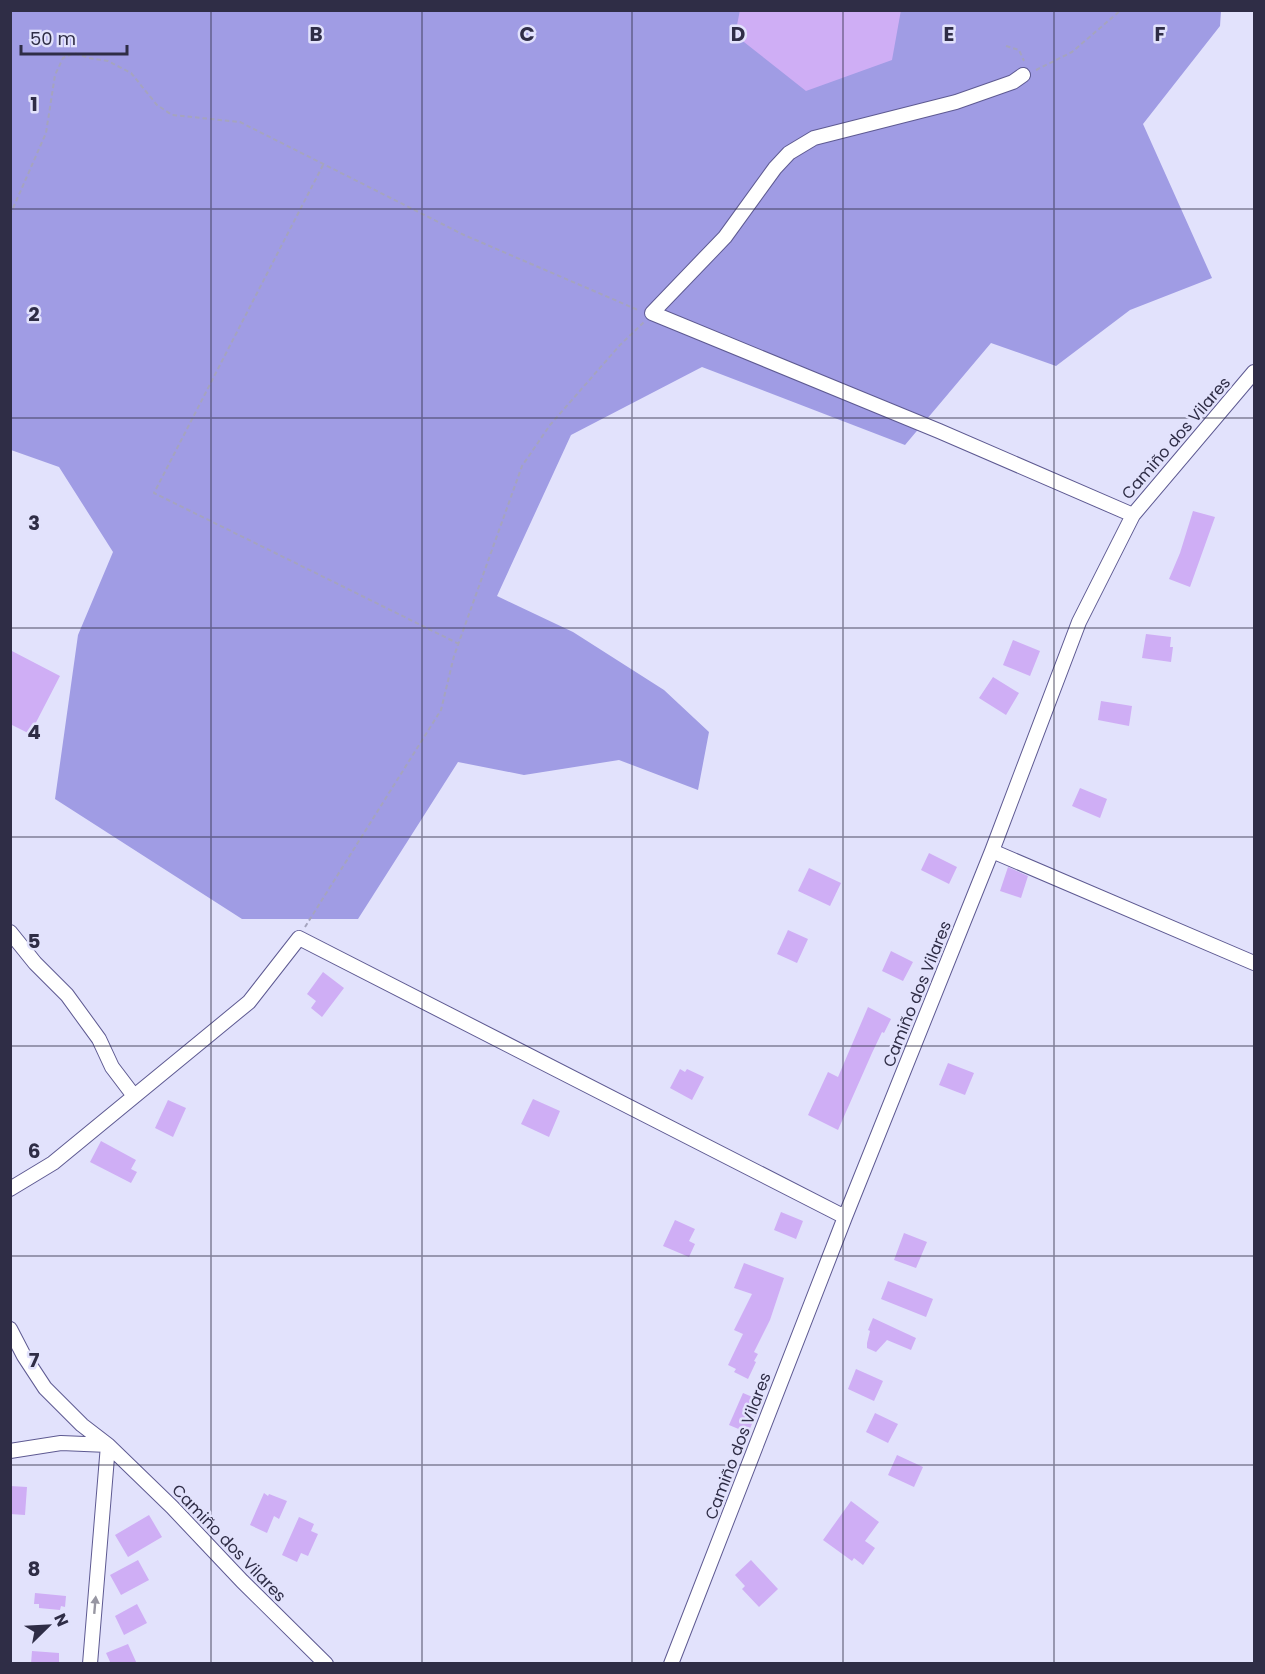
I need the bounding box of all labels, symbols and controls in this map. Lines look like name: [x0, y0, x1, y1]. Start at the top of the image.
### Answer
scale bar: [21, 18, 128, 56]
text: B: [309, 20, 323, 48]
text: C: [519, 20, 535, 48]
text: D: [731, 20, 745, 48]
text: E: [944, 20, 954, 48]
text: F: [1155, 20, 1166, 48]
text: 50 m: [30, 26, 76, 51]
text: 1: [30, 90, 38, 118]
text: 2: [28, 300, 40, 328]
street label: Camiño dos Vilares: [1116, 372, 1236, 504]
text: 3: [28, 509, 40, 537]
text: 4: [27, 718, 41, 746]
street label: Camiño dos Vilares: [877, 917, 957, 1071]
text: 5: [28, 927, 41, 955]
text: 6: [28, 1137, 40, 1165]
text: 7: [29, 1346, 40, 1374]
street label: Camiño dos Vilares: [699, 1369, 777, 1523]
street label: Camiño dos Vilares: [167, 1479, 291, 1607]
text: 8: [28, 1555, 40, 1583]
north arrow: [18, 1596, 78, 1656]
one-way arrow: [90, 1596, 100, 1615]
text: N: [48, 1610, 74, 1630]

